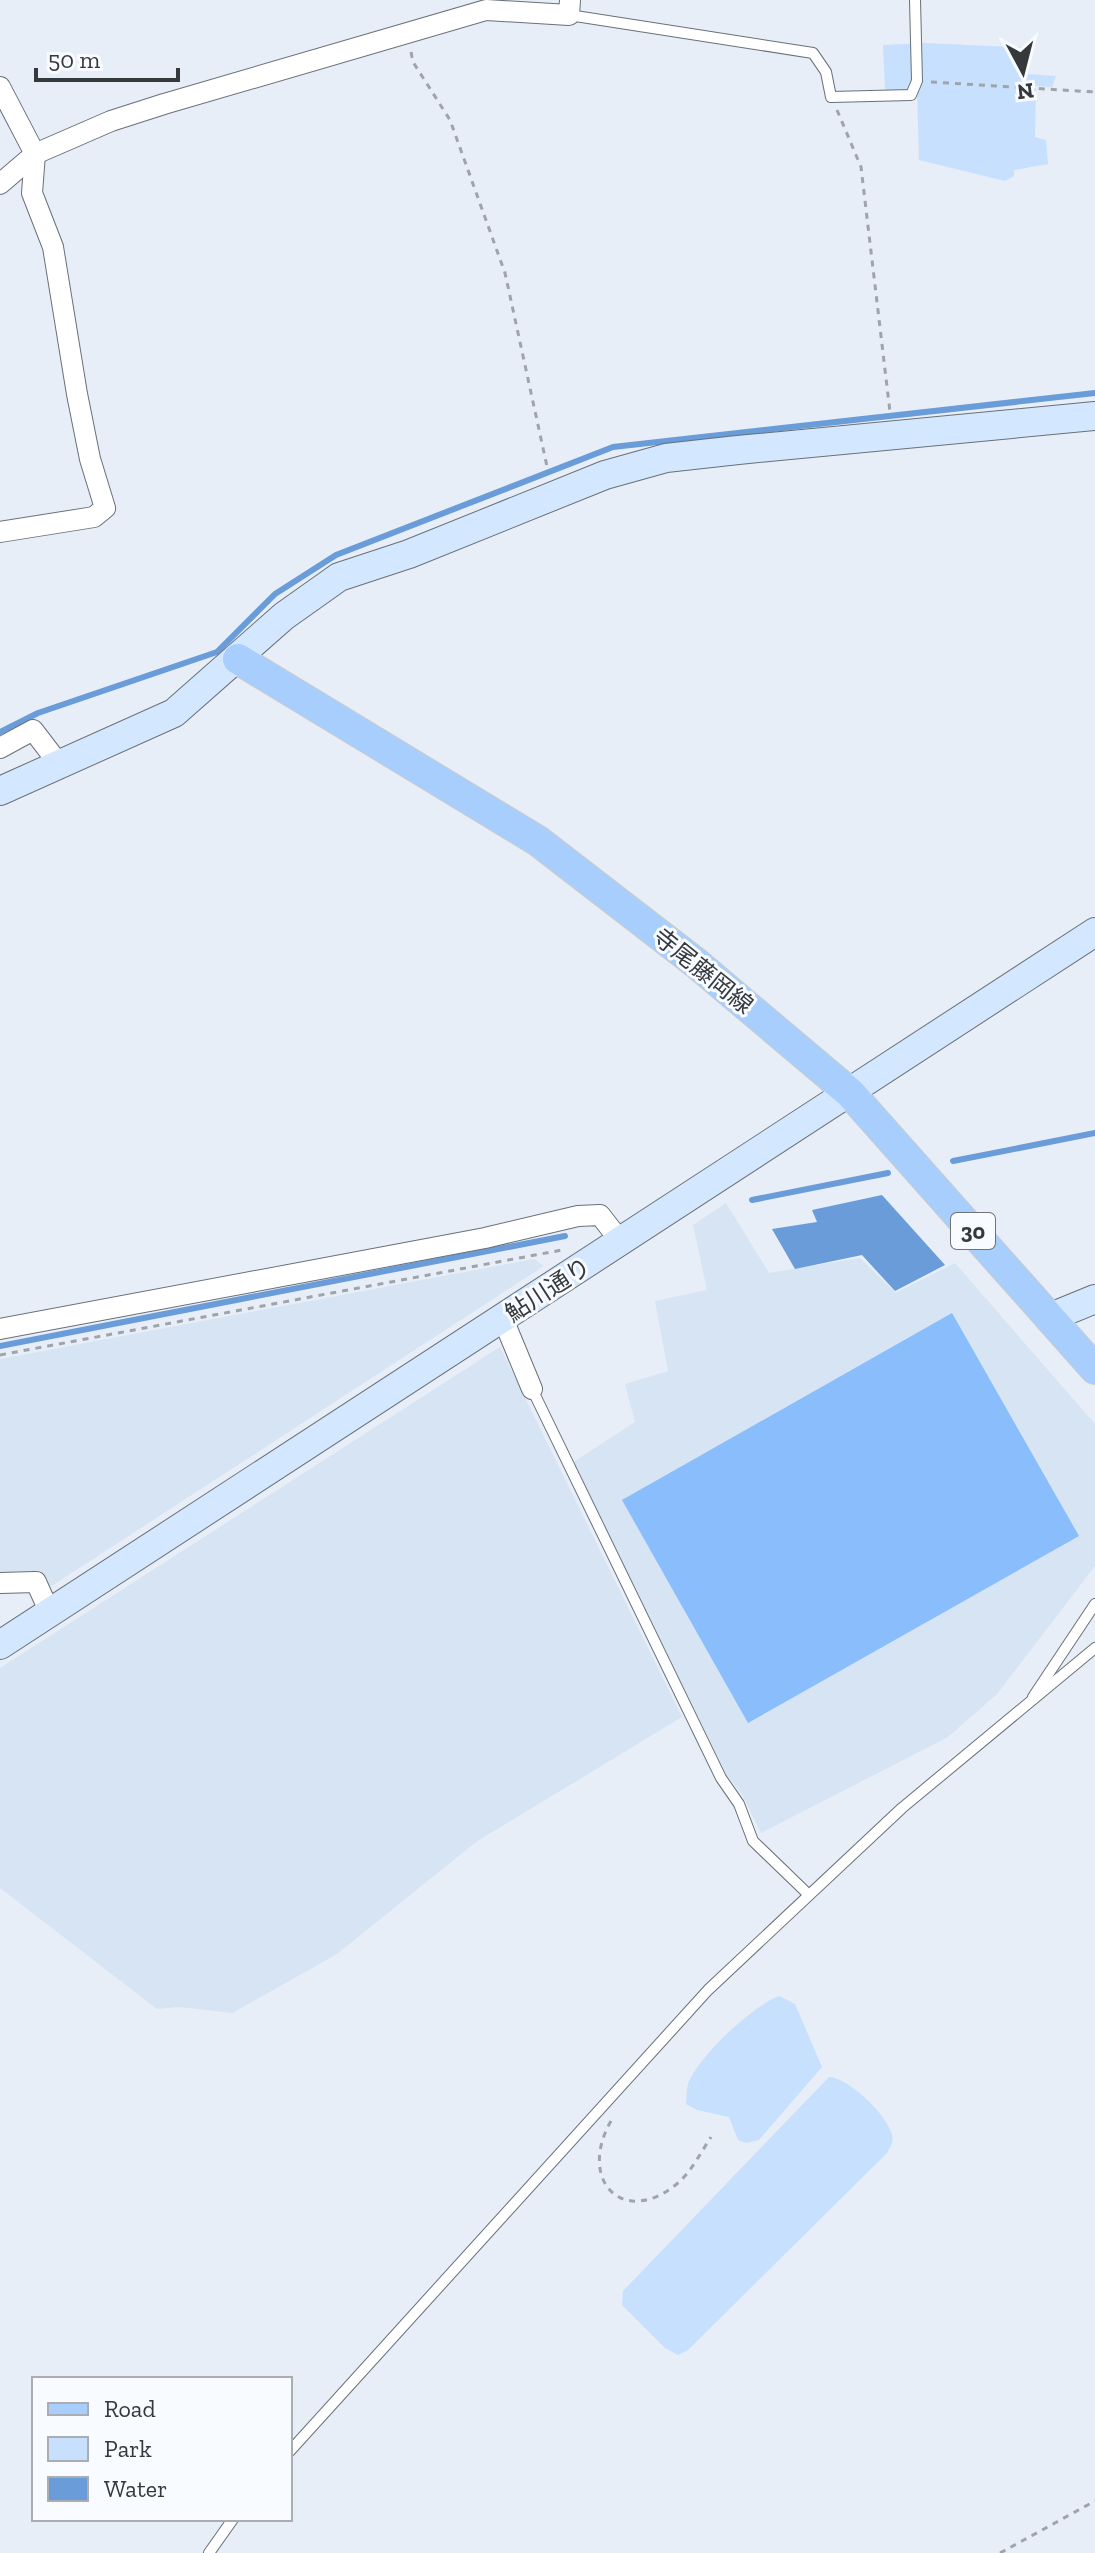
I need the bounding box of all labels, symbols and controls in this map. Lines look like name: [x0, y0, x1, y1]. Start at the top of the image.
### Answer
scale bar: [36, 32, 178, 82]
north arrow: [983, 32, 1063, 112]
text: 50 m: [48, 45, 101, 74]
text: N: [1015, 77, 1035, 106]
street label: 寺尾藤岡線: [648, 922, 759, 1020]
road number: 30: [951, 1213, 995, 1249]
street label: 鮎川通り: [500, 1251, 596, 1328]
legend: [32, 2377, 292, 2521]
text: Road: [104, 2394, 156, 2423]
text: Park: [104, 2434, 152, 2463]
text: Water: [104, 2474, 167, 2503]

